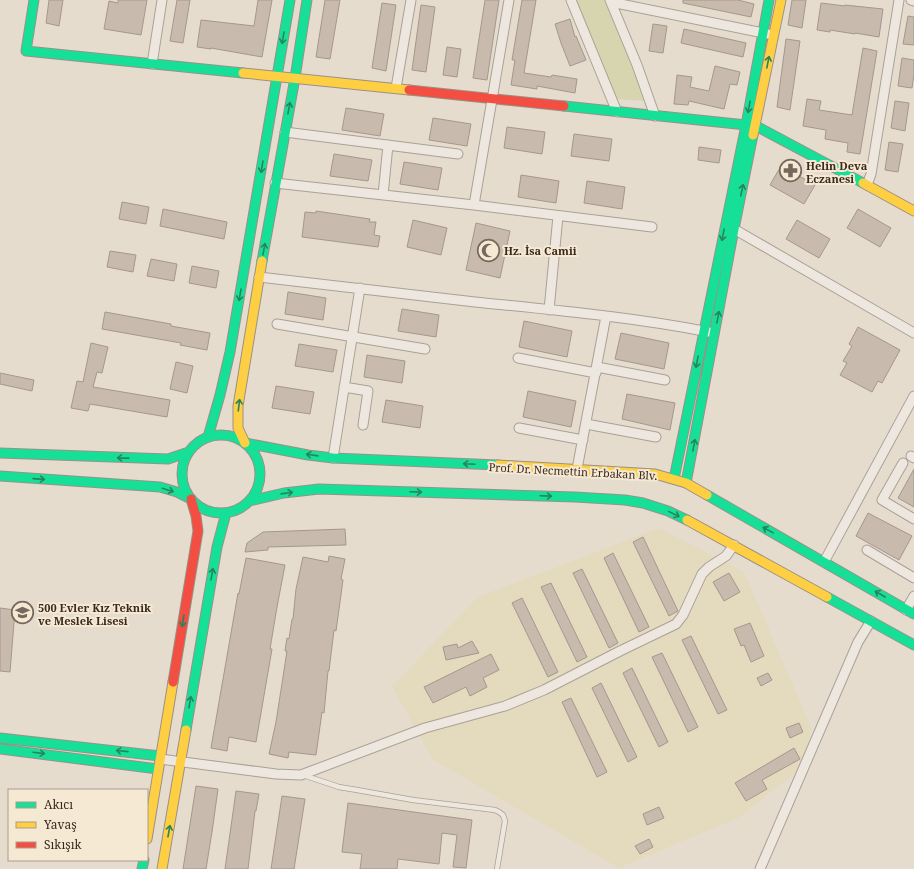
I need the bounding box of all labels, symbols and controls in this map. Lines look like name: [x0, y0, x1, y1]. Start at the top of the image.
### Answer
one-way arrow: [278, 32, 286, 45]
one-way arrow: [765, 56, 773, 69]
one-way arrow: [745, 100, 753, 113]
one-way arrow: [286, 101, 294, 114]
pharmacy icon: Helin Deva Eczanesi: [777, 158, 803, 184]
place label: Helin Deva Eczanesi: [806, 158, 868, 186]
one-way arrow: [258, 160, 266, 173]
one-way arrow: [739, 183, 747, 196]
one-way arrow: [719, 228, 727, 241]
mosque icon: Hz. İsa Camii: [475, 237, 501, 263]
one-way arrow: [260, 243, 268, 256]
place label: Hz. İsa Camii: [504, 243, 577, 258]
one-way arrow: [236, 288, 244, 301]
one-way arrow: [714, 311, 722, 324]
one-way arrow: [693, 355, 701, 368]
one-way arrow: [235, 399, 242, 412]
one-way arrow: [690, 439, 698, 452]
one-way arrow: [306, 451, 319, 459]
one-way arrow: [117, 454, 130, 462]
street label: Prof. Dr. Necmettin Erbakan Blv.: [488, 459, 658, 483]
one-way arrow: [463, 461, 476, 468]
one-way arrow: [32, 475, 45, 482]
one-way arrow: [162, 487, 175, 494]
one-way arrow: [409, 488, 422, 496]
one-way arrow: [280, 489, 293, 497]
one-way arrow: [539, 492, 552, 500]
one-way arrow: [668, 511, 680, 518]
one-way arrow: [762, 525, 774, 533]
one-way arrow: [208, 568, 216, 581]
one-way arrow: [874, 590, 886, 598]
school or university icon: 500 Evler Kız Teknik ve Meslek Lisesi: [10, 600, 36, 626]
place label: 500 Evler Kız Teknik ve Meslek Lisesi: [38, 600, 151, 628]
one-way arrow: [179, 614, 187, 627]
one-way arrow: [187, 696, 195, 709]
one-way arrow: [116, 748, 129, 755]
one-way arrow: [32, 749, 45, 757]
legend: [8, 789, 148, 861]
text: Akıcı: [44, 796, 73, 813]
text: Yavaş: [43, 816, 77, 833]
one-way arrow: [165, 824, 173, 837]
text: Sıkışık: [44, 836, 82, 853]

